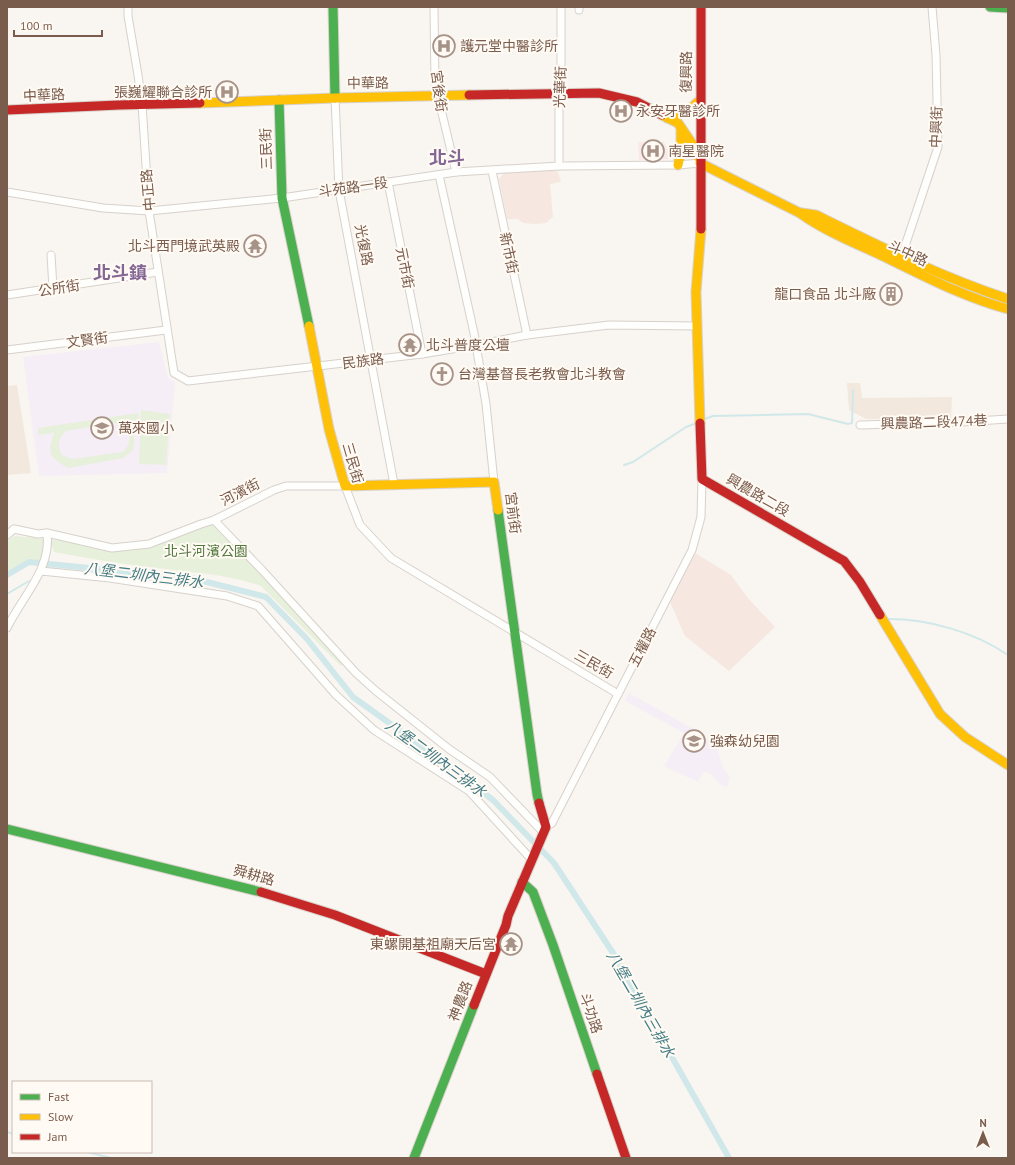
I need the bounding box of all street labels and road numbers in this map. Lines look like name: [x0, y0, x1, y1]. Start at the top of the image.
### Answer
street label: 復興路: [677, 51, 695, 93]
street label: 光華街: [550, 66, 570, 108]
street label: 宮後街: [427, 69, 451, 113]
street label: 中華路: [347, 74, 389, 92]
street label: 中華路: [23, 85, 65, 105]
street label: 中興街: [926, 106, 946, 148]
street label: 三民街: [256, 128, 276, 170]
street label: 中正路: [137, 168, 159, 212]
street label: 斗苑路一段: [317, 173, 389, 201]
street label: 光復路: [351, 223, 377, 267]
street label: 新市街: [496, 231, 522, 275]
street label: 斗中路: [885, 236, 931, 270]
street label: 元市街: [392, 246, 418, 290]
street label: 公所街: [37, 276, 81, 300]
street label: 文賢街: [65, 328, 109, 352]
street label: 民族路: [341, 350, 385, 372]
street label: 興農路二段474巷: [880, 411, 988, 433]
street label: 三民街: [339, 440, 367, 486]
street label: 興農路二段: [723, 470, 793, 520]
street label: 河濱街: [217, 474, 263, 510]
street label: 宮前街: [502, 491, 524, 535]
street label: 五權路: [624, 624, 660, 670]
street label: 三民街: [571, 646, 617, 682]
street label: 舜耕路: [231, 861, 277, 889]
street label: 神農路: [444, 978, 476, 1024]
street label: 斗功路: [576, 990, 606, 1036]

